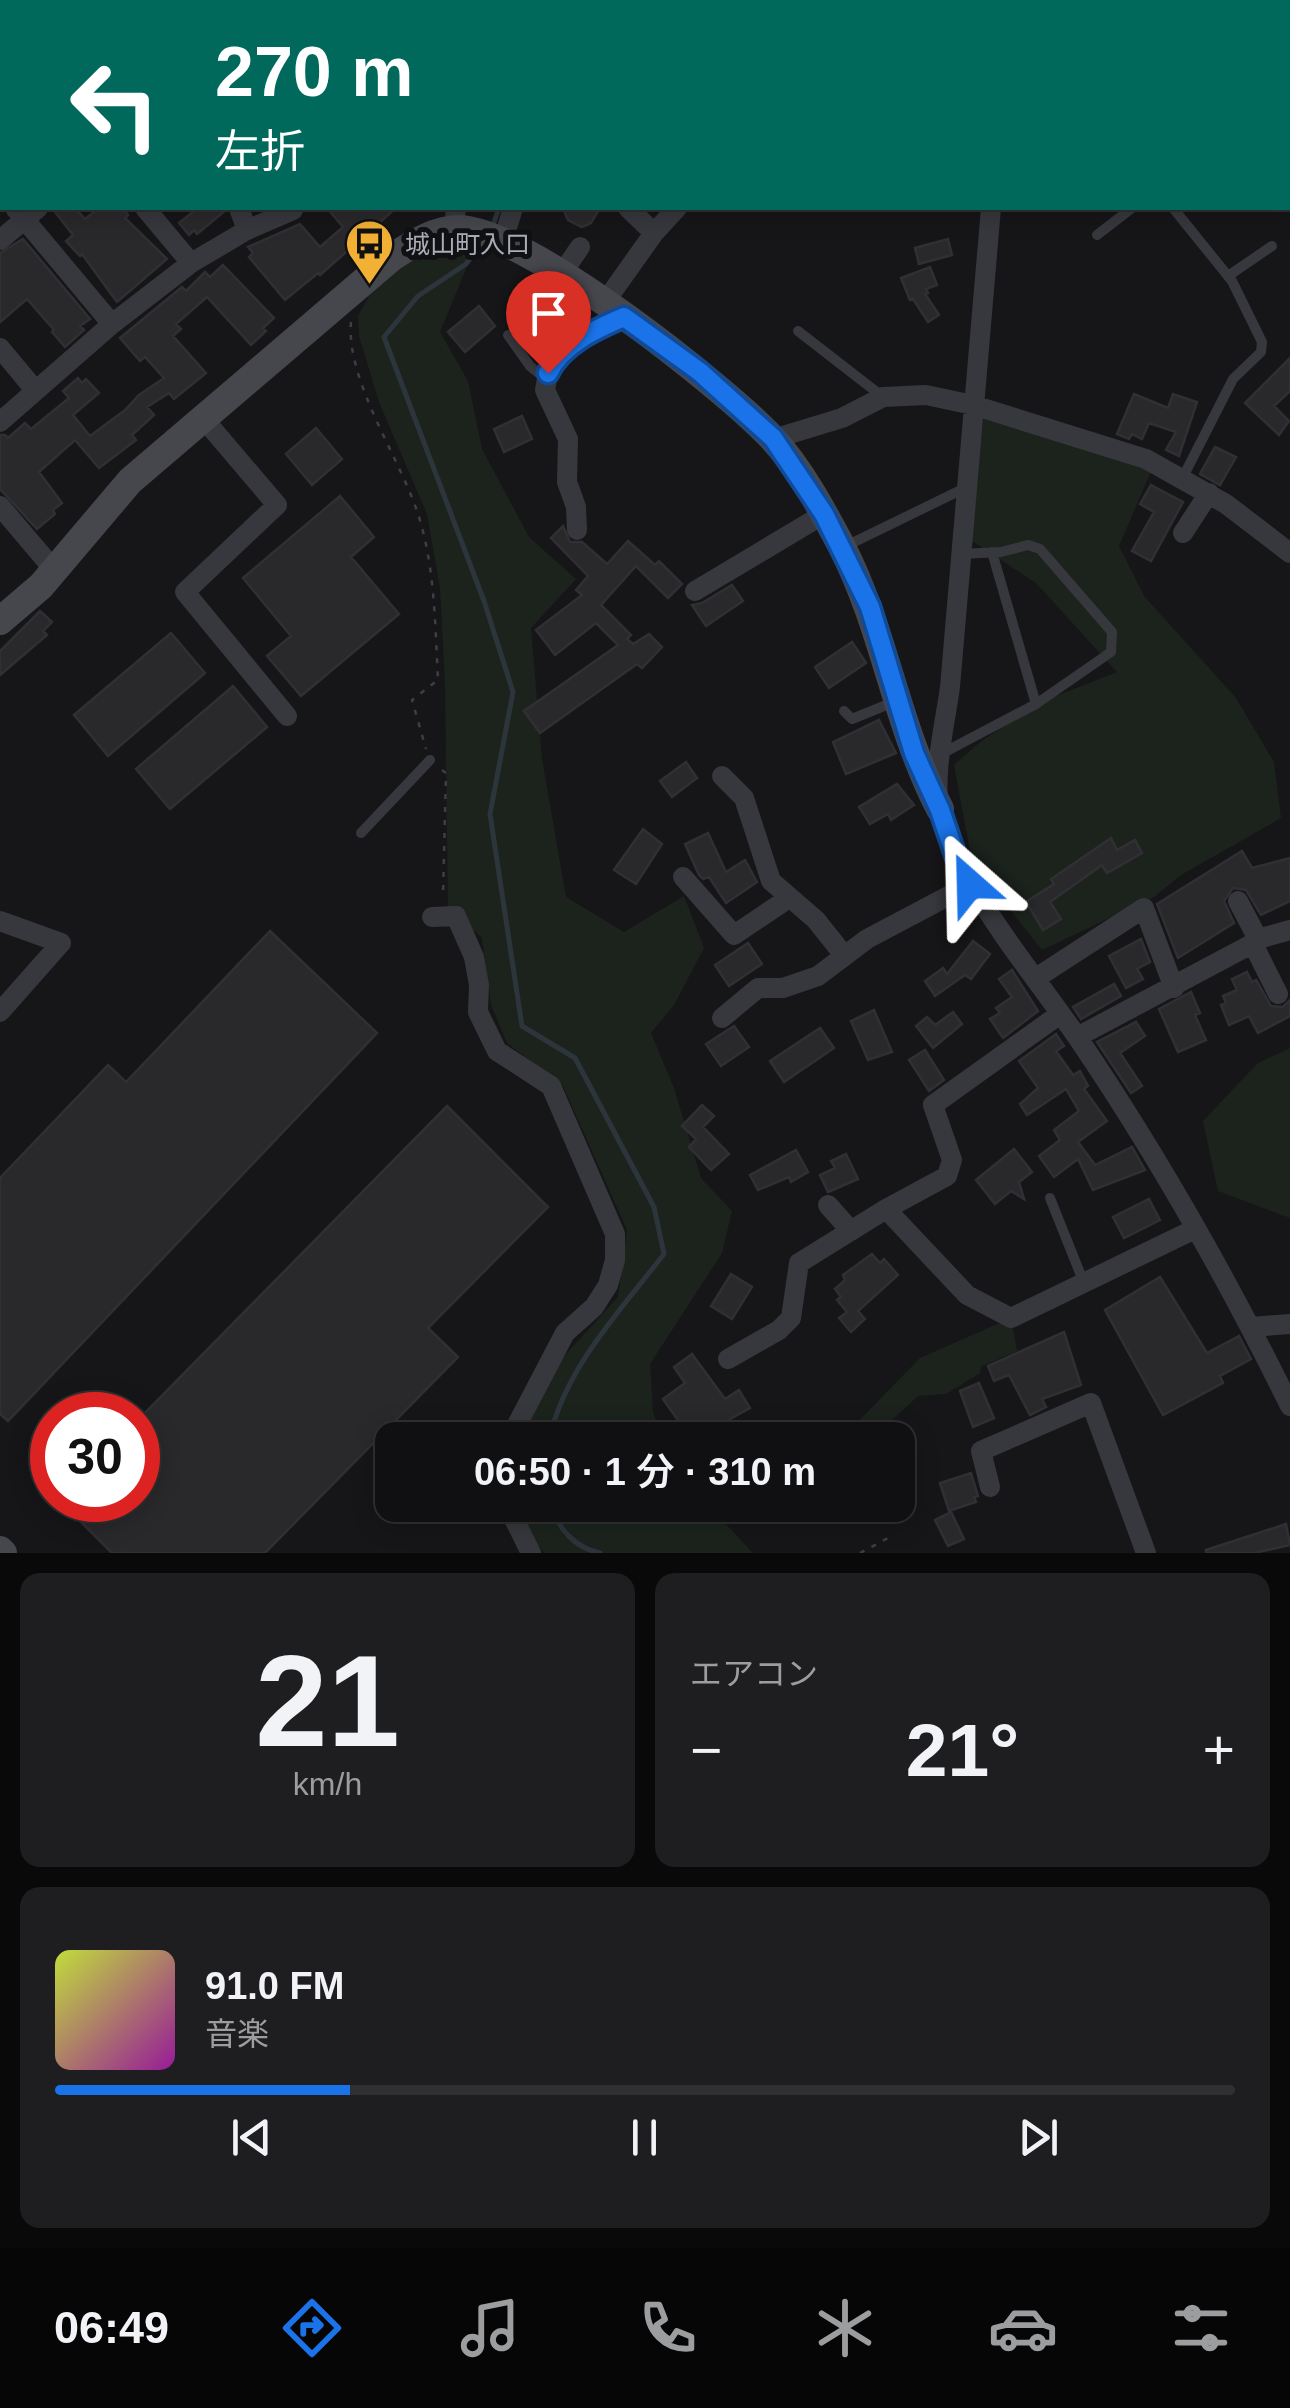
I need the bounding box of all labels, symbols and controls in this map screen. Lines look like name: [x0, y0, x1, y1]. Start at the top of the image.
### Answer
text: 270 m: [215, 33, 413, 111]
icon: left: [50, 40, 180, 170]
text: 左折: [215, 126, 305, 177]
bus stop icon: 城山町入口: [344, 218, 396, 286]
place label: 城山町入口: [405, 230, 530, 258]
pin: [506, 271, 591, 374]
icon: arrive: [521, 286, 576, 341]
position arrow: [918, 832, 1022, 936]
speed limit sign: 30: [30, 1392, 160, 1522]
text: 06:50 · 1 分 · 310 m: [474, 1451, 816, 1493]
text: 21: [255, 1628, 400, 1774]
text: エアコン: [690, 1656, 818, 1692]
text: 21°: [906, 1708, 1019, 1792]
text: −: [690, 1719, 722, 1781]
text: +: [1203, 1719, 1235, 1781]
text: km/h: [293, 1766, 362, 1802]
text: 91.0 FM: [205, 1965, 344, 2007]
text: 音楽: [205, 2016, 269, 2052]
icon: previous: [224, 2110, 279, 2165]
icon: pause: [617, 2110, 672, 2165]
icon: next: [1011, 2110, 1066, 2165]
icon: directions: [277, 2293, 347, 2363]
icon: music: [455, 2293, 525, 2363]
icon: phone: [633, 2293, 703, 2363]
icon: climate: [810, 2293, 880, 2363]
icon: car: [988, 2293, 1058, 2363]
icon: filters: [1166, 2293, 1236, 2363]
text: 06:49: [54, 2302, 169, 2353]

